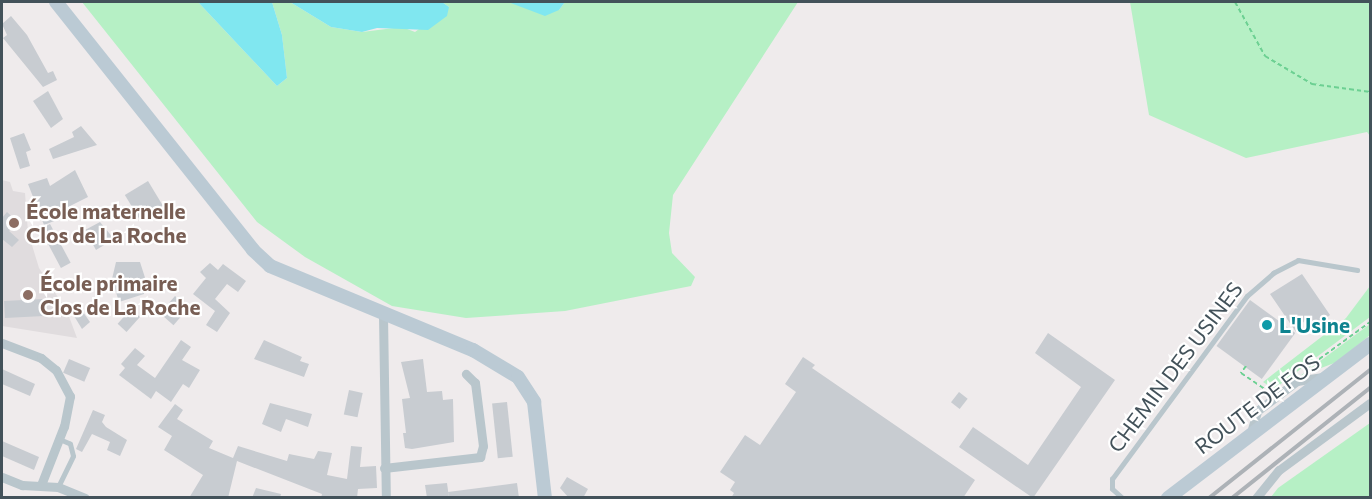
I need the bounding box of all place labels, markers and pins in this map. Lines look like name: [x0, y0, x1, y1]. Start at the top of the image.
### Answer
place label: École maternelle Clos de La Roche: [26, 198, 187, 248]
marker: École maternelle Clos de La Roche: [7, 216, 21, 230]
place label: École primaire Clos de La Roche: [40, 270, 201, 320]
marker: École primaire Clos de La Roche: [21, 288, 35, 302]
place label: L'Usine: [1279, 312, 1350, 338]
marker: L'Usine: [1260, 318, 1274, 332]

